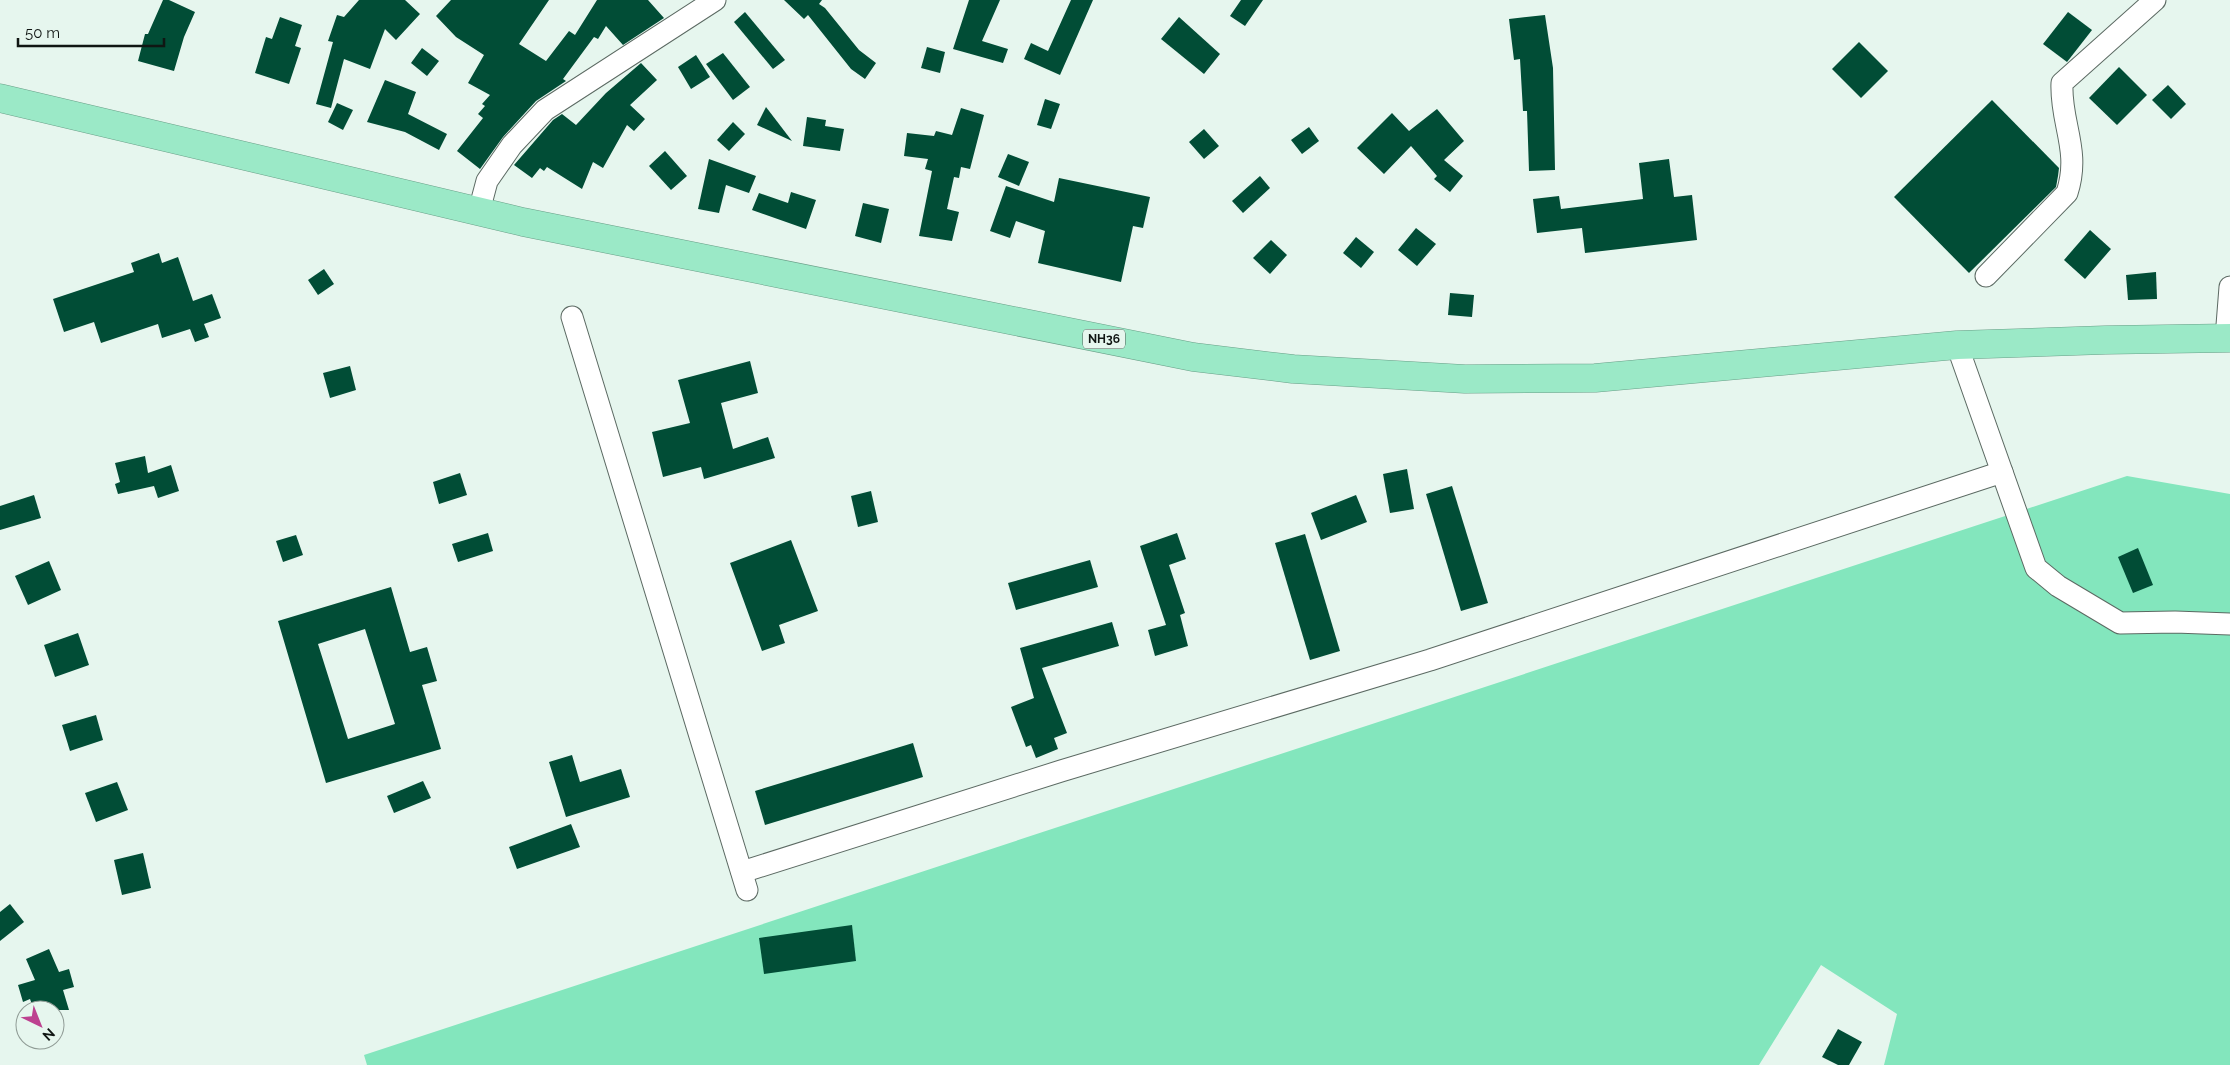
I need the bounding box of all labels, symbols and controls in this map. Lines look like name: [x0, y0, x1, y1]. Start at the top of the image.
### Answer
scale bar: [18, 15, 164, 47]
text: 50 m: [25, 24, 60, 42]
road number: NH36: [1083, 329, 1125, 348]
north arrow: [15, 1000, 65, 1050]
text: N: [40, 1025, 58, 1044]

